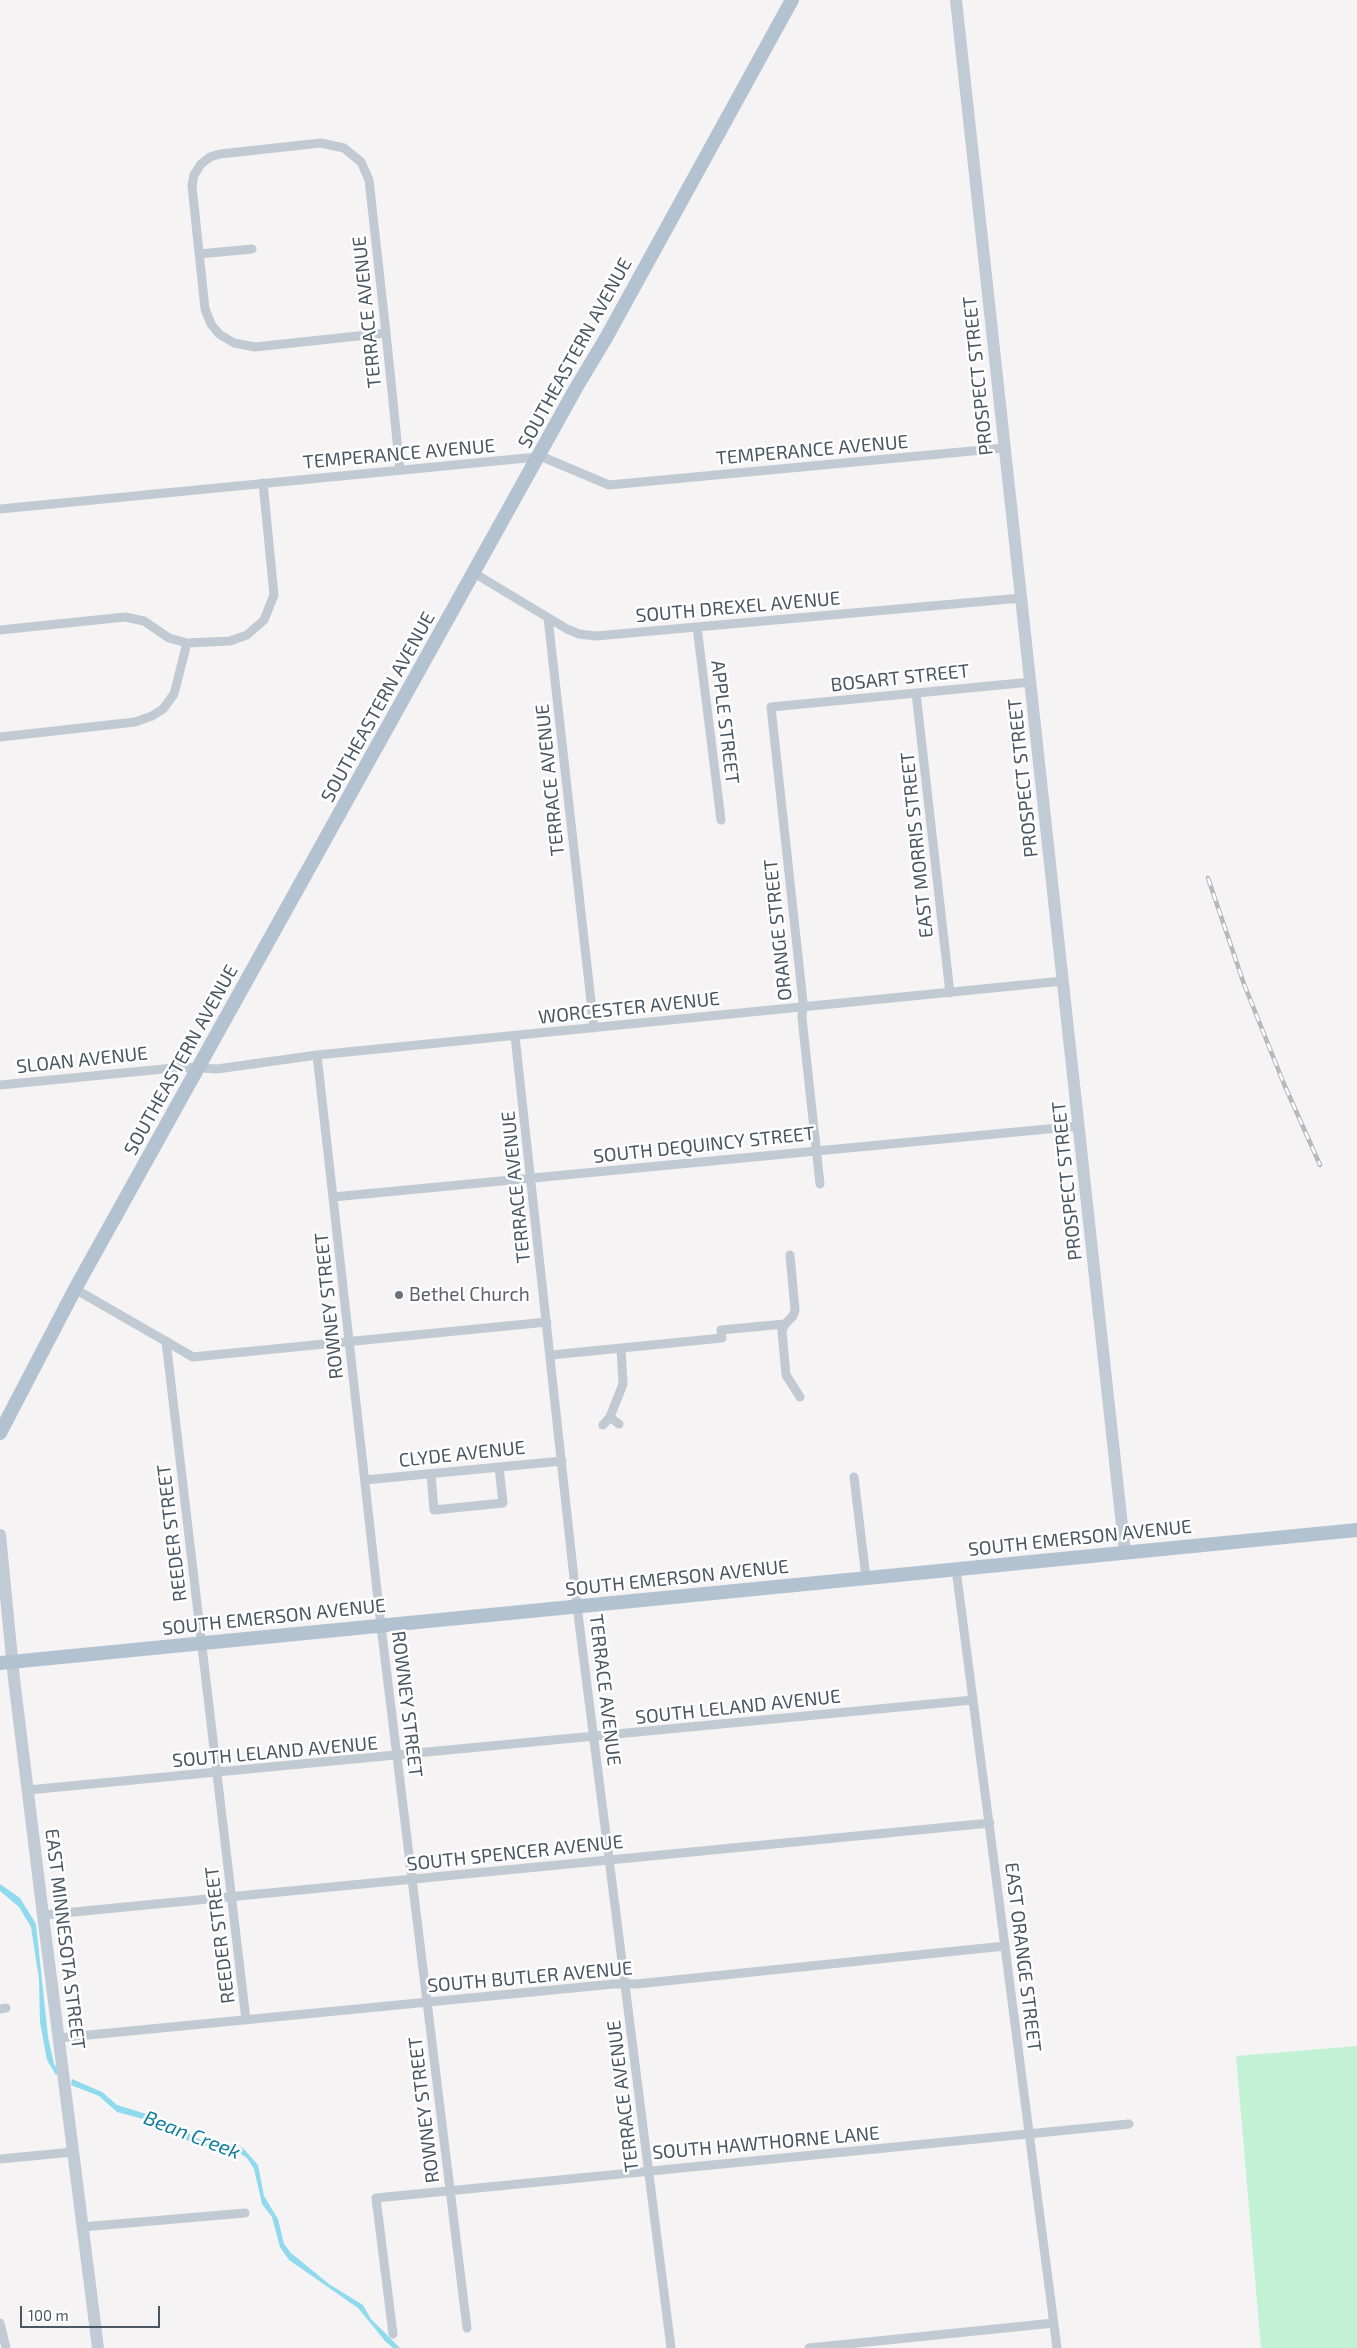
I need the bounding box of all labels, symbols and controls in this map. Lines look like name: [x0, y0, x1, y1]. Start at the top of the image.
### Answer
street label: TERRACE AVENUE: [348, 235, 386, 389]
street label: SOUTHEASTERN AVENUE: [513, 254, 637, 452]
street label: PROSPECT STREET: [958, 295, 998, 457]
street label: TEMPERANCE AVENUE: [715, 430, 909, 470]
street label: TEMPERANCE AVENUE: [302, 434, 496, 474]
street label: SOUTH DREXEL AVENUE: [635, 587, 841, 627]
street label: SOUTHEASTERN AVENUE: [316, 608, 440, 806]
street label: APPLE STREET: [706, 659, 744, 785]
street label: BOSART STREET: [829, 659, 971, 697]
street label: PROSPECT STREET: [1003, 697, 1043, 859]
street label: TERRACE AVENUE: [531, 703, 569, 857]
street label: EAST MORRIS STREET: [896, 751, 938, 939]
street label: ORANGE STREET: [759, 858, 797, 1002]
street label: SOUTHEASTERN AVENUE: [119, 961, 243, 1159]
street label: WORCESTER AVENUE: [537, 987, 721, 1029]
street label: SLOAN AVENUE: [15, 1042, 149, 1078]
street label: PROSPECT STREET: [1047, 1100, 1087, 1262]
street label: TERRACE AVENUE: [497, 1110, 535, 1264]
street label: SOUTH DEQUINCY STREET: [592, 1122, 816, 1168]
street label: ROWNEY STREET: [310, 1232, 348, 1380]
place label: Bethel Church: [409, 1284, 530, 1306]
marker: Bethel Church: [393, 1289, 405, 1301]
street label: CLYDE AVENUE: [398, 1436, 526, 1472]
street label: REEDER STREET: [152, 1463, 192, 1603]
street label: SOUTH EMERSON AVENUE: [967, 1515, 1193, 1561]
street label: SOUTH EMERSON AVENUE: [564, 1555, 790, 1601]
street label: SOUTH EMERSON AVENUE: [161, 1594, 387, 1640]
street label: TERRACE AVENUE: [584, 1613, 626, 1767]
street label: ROWNEY STREET: [387, 1630, 427, 1778]
street label: SOUTH LELAND AVENUE: [634, 1685, 842, 1729]
street label: SOUTH LELAND AVENUE: [171, 1732, 379, 1772]
street label: EAST MINNESOTA STREET: [40, 1827, 90, 2051]
street label: SOUTH SPENCER AVENUE: [406, 1830, 624, 1876]
street label: EAST ORANGE STREET: [1000, 1861, 1046, 2053]
street label: REEDER STREET: [200, 1865, 240, 2005]
street label: SOUTH BUTLER AVENUE: [426, 1957, 634, 1997]
street label: TERRACE AVENUE: [602, 2019, 644, 2173]
street label: ROWNEY STREET: [404, 2036, 444, 2184]
water label: Bean Creek: [140, 2106, 244, 2164]
street label: SOUTH HAWTHORNE LANE: [651, 2122, 881, 2164]
scale bar: [22, 2296, 162, 2328]
text: 100 m: [28, 2306, 69, 2324]

